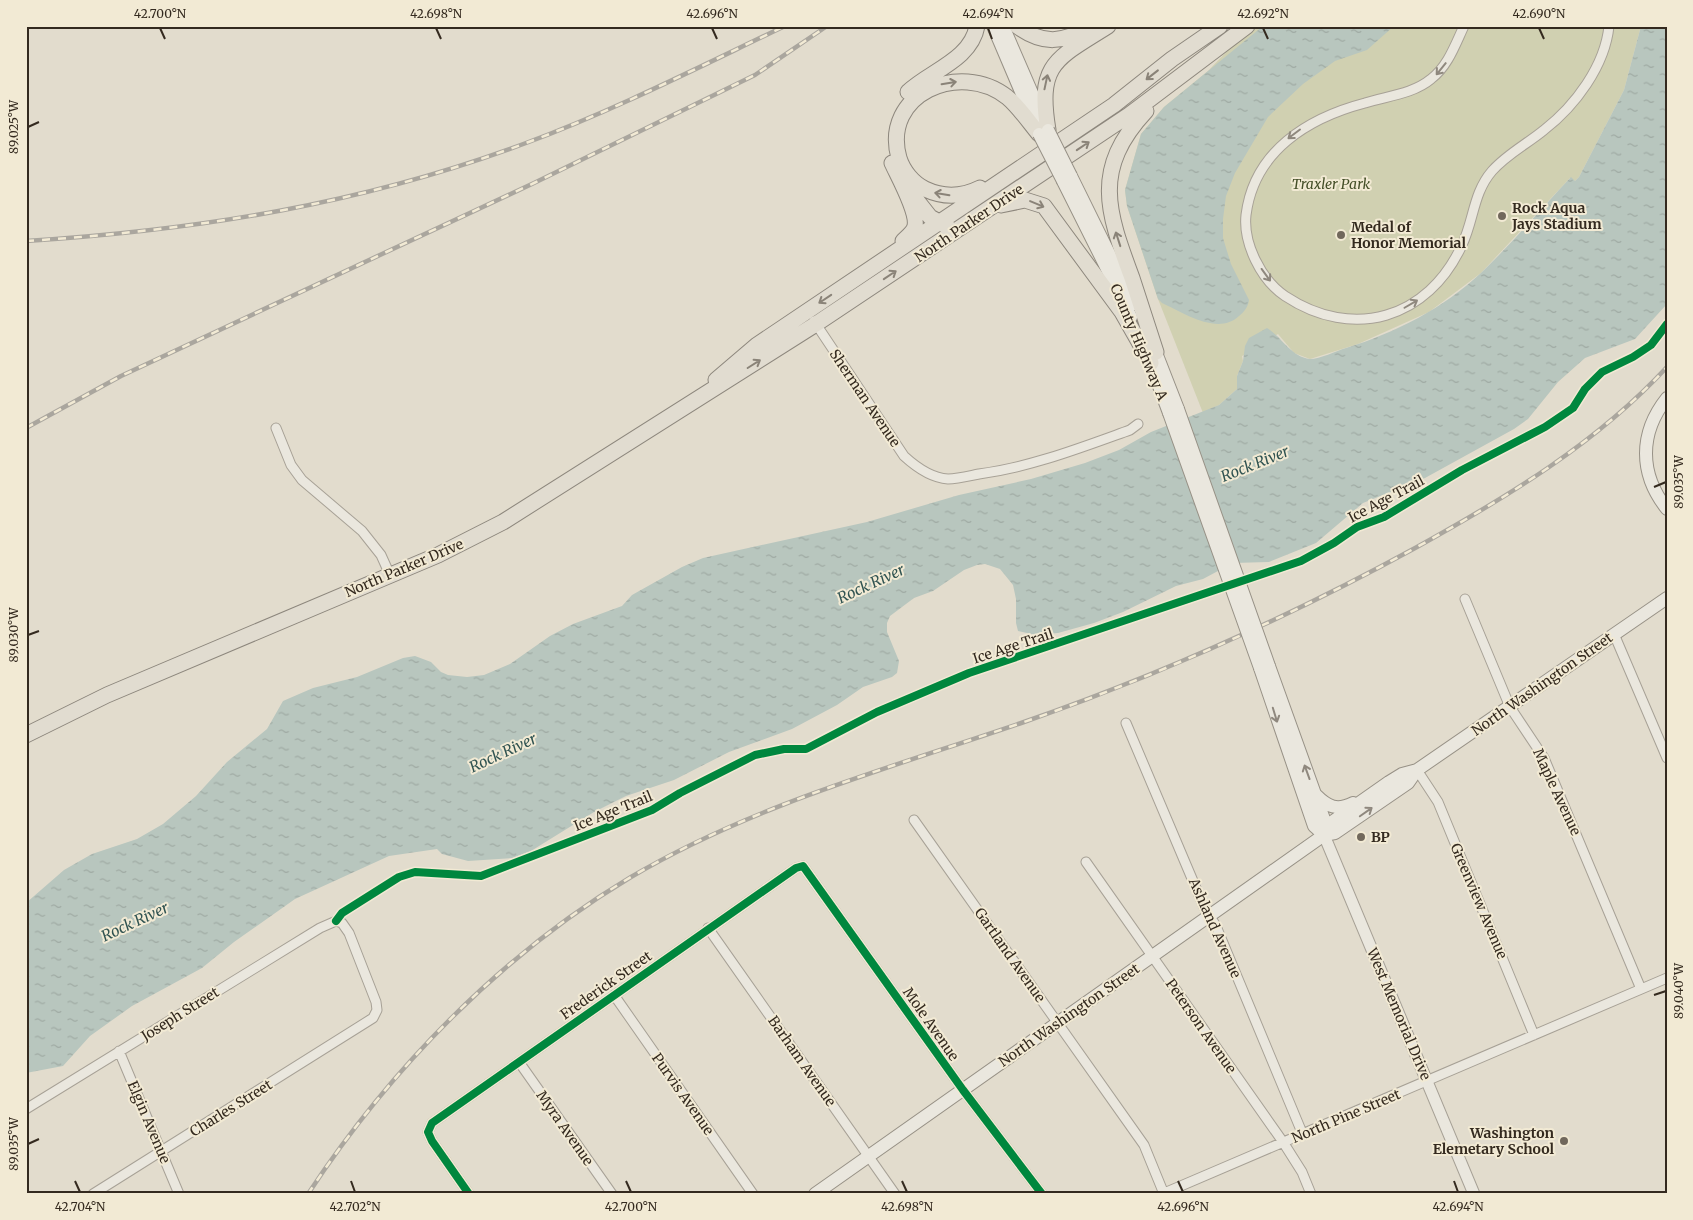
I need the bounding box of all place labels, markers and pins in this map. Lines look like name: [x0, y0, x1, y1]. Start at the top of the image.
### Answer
place label: Rock Aqua Jays Stadium: [1511, 199, 1602, 233]
marker: Rock Aqua Jays Stadium: [1496, 210, 1508, 222]
place label: Medal of Honor Memorial: [1351, 218, 1466, 252]
marker: Medal of Honor Memorial: [1335, 229, 1347, 241]
place label: BP: [1371, 828, 1390, 846]
marker: BP: [1355, 831, 1367, 843]
place label: Washington Elemetary School: [1433, 1124, 1554, 1158]
marker: Washington Elemetary School: [1558, 1135, 1570, 1147]

